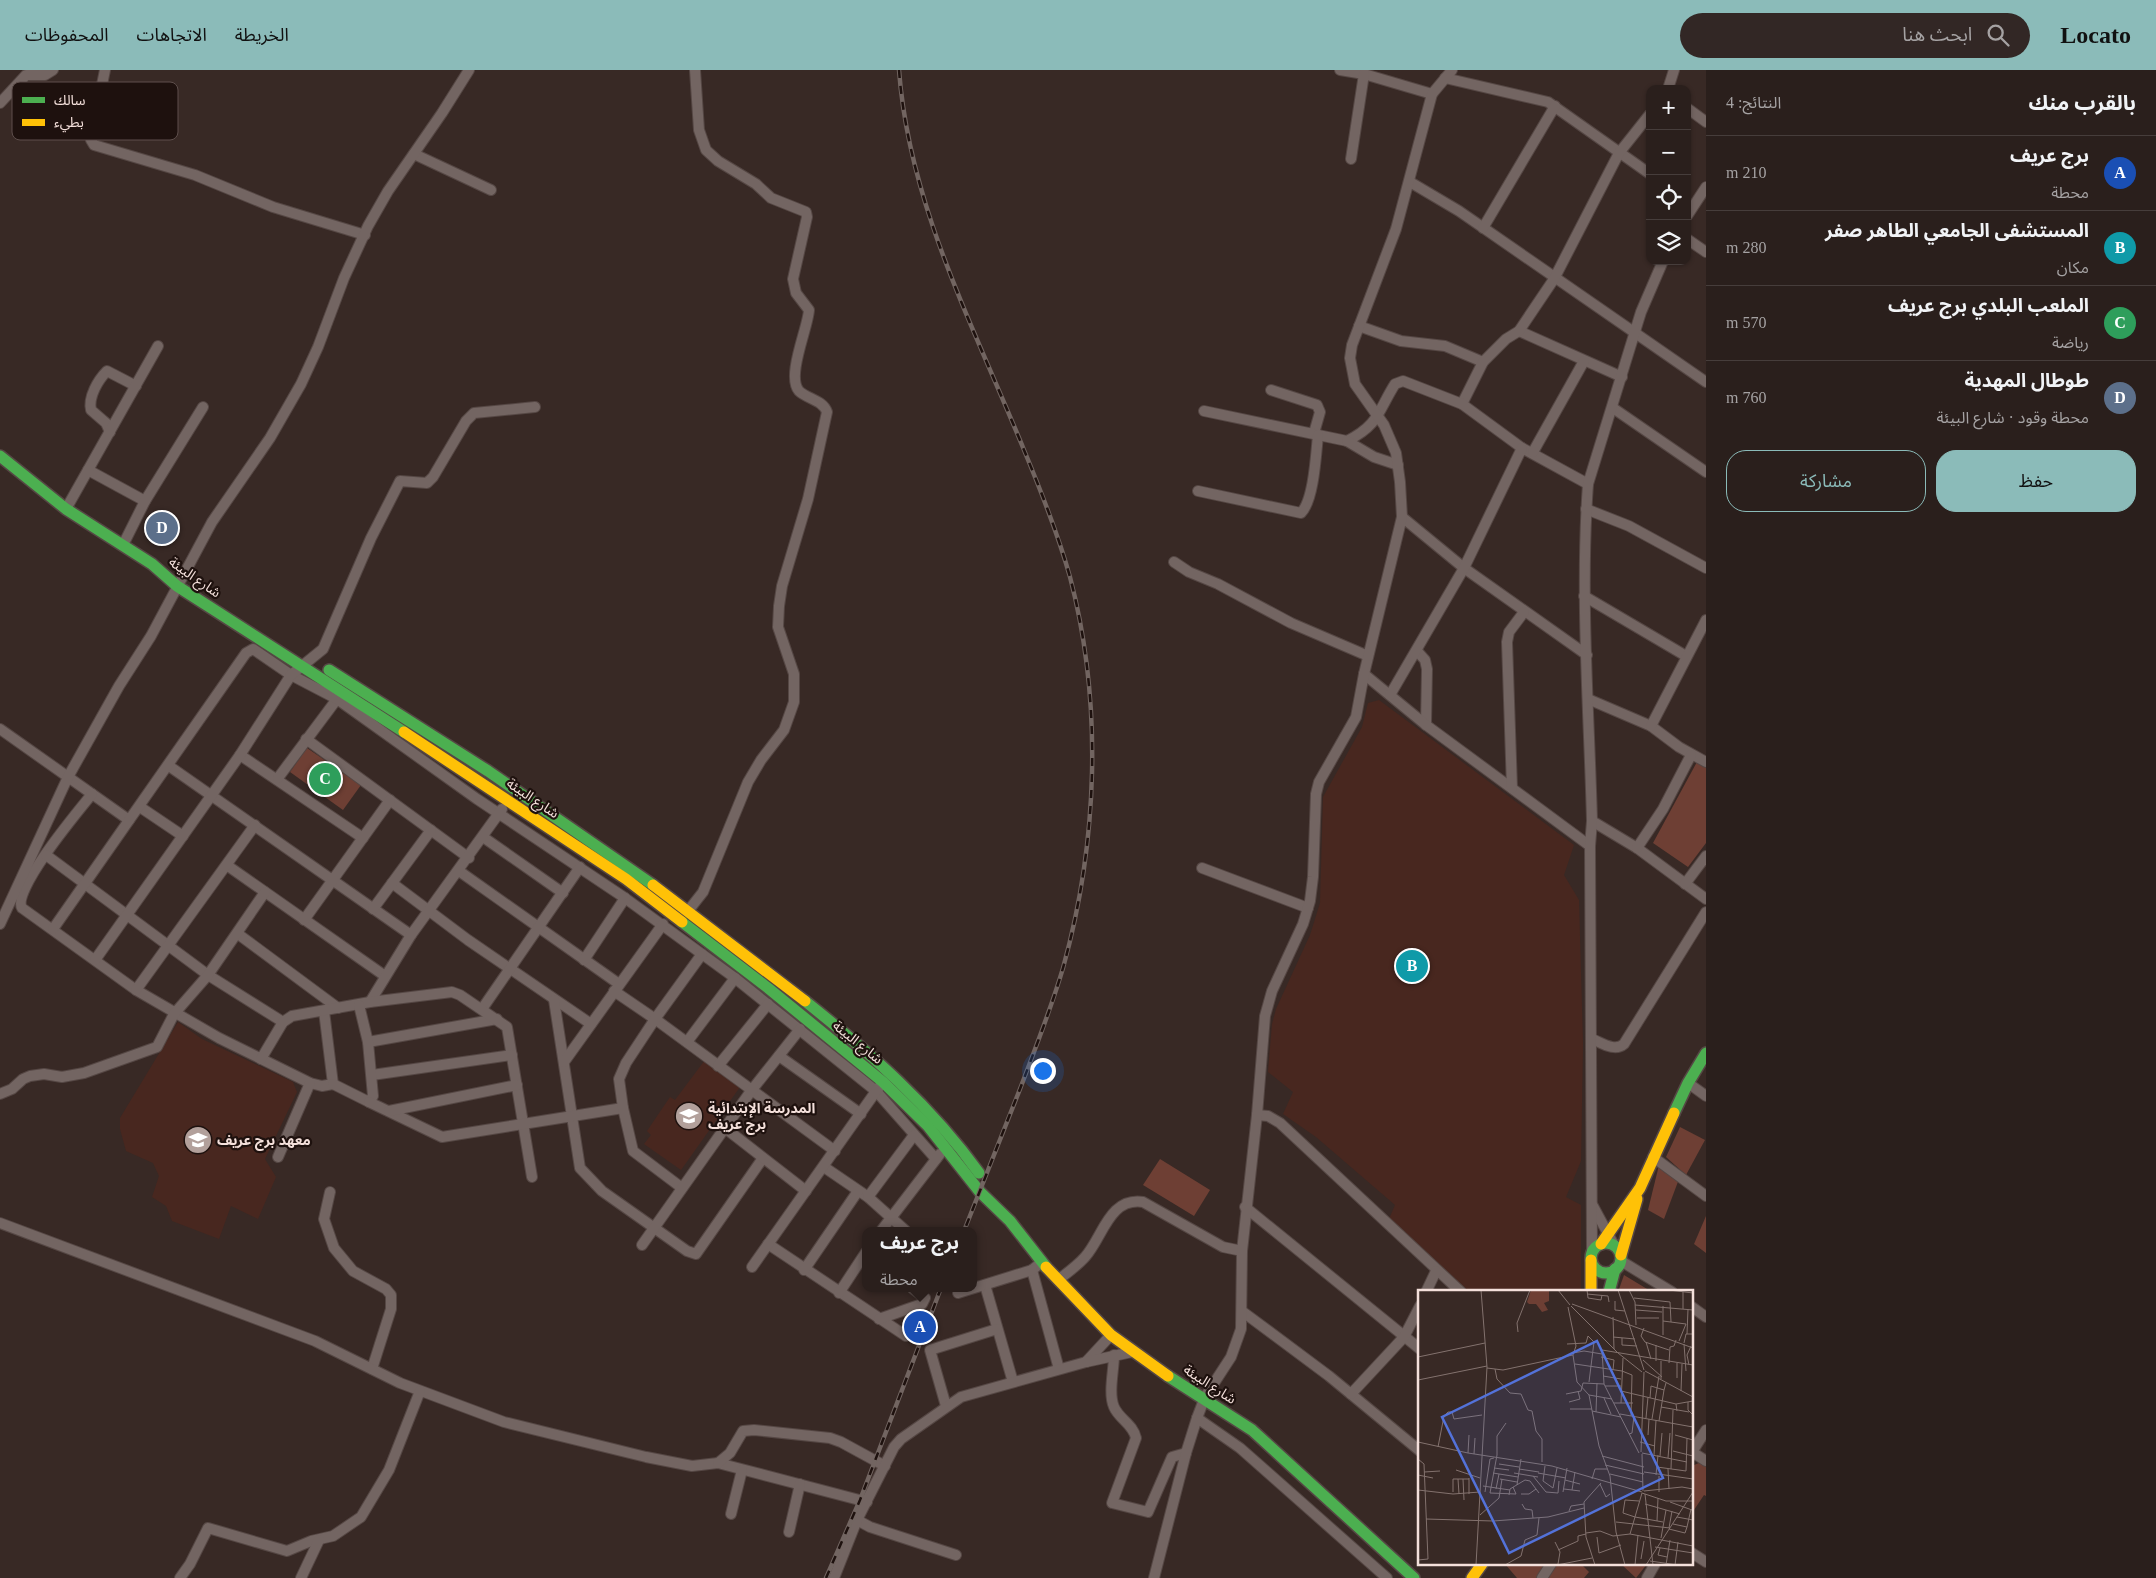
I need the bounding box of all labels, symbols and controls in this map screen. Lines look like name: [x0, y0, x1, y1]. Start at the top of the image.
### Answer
search box: [1680, 13, 2030, 58]
icon: search: [1984, 21, 2012, 49]
text: Locato: [2060, 22, 2131, 48]
text: ابحث هنا: [1902, 24, 1972, 45]
text: المحفوظات: [25, 25, 109, 45]
text: الاتجاهات: [137, 25, 207, 45]
text: الخريطة: [235, 25, 289, 45]
legend: [12, 82, 178, 140]
map controls: [1646, 85, 1691, 265]
button: +: [1646, 85, 1691, 130]
text: بالقرب منك: [2028, 91, 2136, 115]
text: سالك: [54, 93, 86, 108]
text: النتائج: 4: [1726, 94, 1781, 111]
text: بطيء: [54, 115, 84, 133]
button: −: [1646, 130, 1691, 175]
text: برج عريف: [2010, 145, 2089, 166]
text: 210 m: [1726, 164, 1766, 181]
text: A: [2114, 164, 2126, 181]
button: locate: [1646, 175, 1691, 220]
text: محطة: [2051, 184, 2089, 201]
button: layers: [1646, 220, 1691, 265]
text: المستشفى الجامعي الطاهر صفر: [1825, 220, 2089, 241]
text: 280 m: [1726, 239, 1766, 256]
text: B: [2115, 239, 2125, 256]
text: مكان: [2057, 259, 2089, 276]
text: الملعب البلدي برج عريف: [1888, 295, 2089, 316]
text: 570 m: [1726, 314, 1766, 331]
text: C: [2114, 314, 2126, 331]
text: رياضة: [2052, 334, 2089, 351]
text: طوطال المهدية: [1964, 370, 2089, 391]
text: 760 m: [1726, 389, 1766, 406]
text: D: [2114, 389, 2126, 406]
text: محطة وقود · شارع البيئة: [1937, 409, 2089, 426]
button: مشاركة: [1726, 450, 1926, 512]
button: حفظ: [1936, 450, 2136, 512]
pin: D: [146, 509, 178, 547]
street label: شارع البيئة: [164, 554, 223, 603]
pin: C: [309, 760, 341, 798]
street label: شارع البيئة: [502, 776, 562, 824]
pin: B: [1396, 947, 1428, 985]
street label: شارع البيئة: [828, 1018, 885, 1069]
your location: [1030, 1058, 1056, 1084]
school or university icon: المدرسة الإبتدائية برج عريف: [674, 1101, 704, 1131]
place label: المدرسة الإبتدائية برج عريف: [708, 1101, 815, 1135]
school or university icon: معهد برج عريف: [183, 1125, 213, 1155]
place label: معهد برج عريف: [217, 1133, 311, 1151]
popup: [862, 1227, 977, 1292]
text: برج عريف: [880, 1232, 959, 1253]
text: محطة: [880, 1271, 918, 1288]
inset map: [1418, 1290, 1694, 1566]
pin: A: [904, 1308, 936, 1346]
street label: شارع البيئة: [1179, 1362, 1239, 1409]

